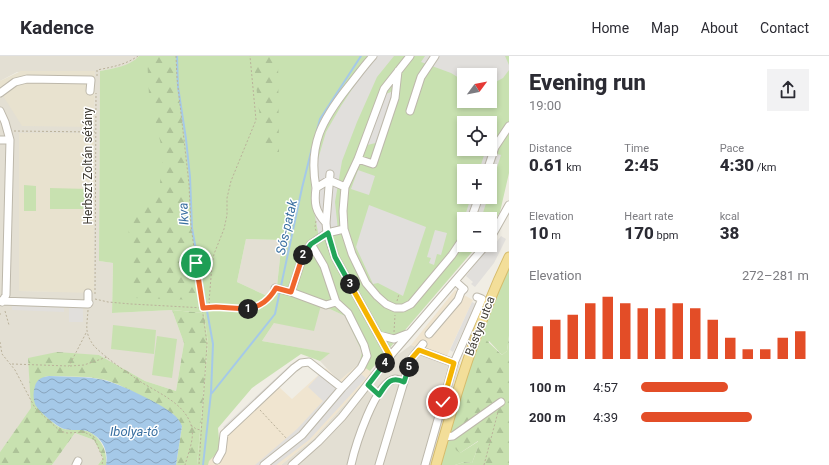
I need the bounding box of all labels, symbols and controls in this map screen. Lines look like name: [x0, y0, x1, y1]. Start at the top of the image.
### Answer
text: Kadence: [20, 16, 94, 39]
text: Home: [591, 20, 629, 36]
text: Map: [651, 20, 679, 36]
text: About: [701, 20, 738, 36]
text: Contact: [760, 20, 809, 36]
north arrow: [457, 68, 497, 108]
map controls: [457, 68, 497, 252]
button: share: [767, 69, 809, 111]
text: Evening run: [529, 70, 646, 95]
text: 19:00: [529, 98, 561, 113]
street label: Herbszt Zoltán sétány: [81, 107, 95, 224]
button: locate: [457, 116, 497, 156]
text: Distance: [529, 142, 572, 155]
text: Time: [624, 142, 649, 155]
text: Pace: [720, 142, 744, 155]
text: 0.61: [529, 155, 563, 175]
text: 2:45: [624, 155, 659, 175]
text: 4:30: [720, 155, 754, 175]
text: km: [563, 161, 581, 174]
text: /km: [754, 161, 777, 174]
button: +: [457, 164, 497, 204]
water label: Sós-patak: [273, 198, 300, 256]
water label: Ikva: [175, 202, 192, 226]
text: Elevation: [529, 210, 574, 223]
text: Heart rate: [624, 210, 673, 223]
text: kcal: [720, 210, 740, 223]
button: −: [457, 212, 497, 252]
text: 10: [529, 223, 549, 243]
text: 170: [624, 223, 654, 243]
text: 38: [720, 223, 739, 243]
text: m: [549, 229, 561, 242]
text: bpm: [654, 229, 678, 242]
pin: 2: [293, 245, 313, 265]
pin: [179, 246, 213, 280]
text: 2: [300, 248, 306, 261]
icon: arrive: [185, 252, 207, 274]
text: Elevation: [529, 268, 582, 283]
text: 272–281 m: [742, 268, 809, 283]
pin: 3: [340, 274, 360, 294]
text: 3: [347, 277, 353, 290]
street label: Bástya utca: [462, 294, 498, 358]
pin: 1: [238, 299, 258, 319]
text: 1: [245, 302, 251, 315]
pin: 4: [375, 353, 395, 373]
text: 4: [382, 356, 388, 369]
pin: 5: [399, 357, 419, 377]
text: 5: [406, 360, 412, 373]
text: 100 m: [529, 380, 566, 395]
text: 4:57: [593, 380, 618, 395]
pin: [426, 385, 460, 419]
icon: check: [432, 391, 454, 413]
text: 200 m: [529, 410, 566, 425]
text: 4:39: [593, 410, 618, 425]
water label: Ibolya-tó: [110, 424, 158, 439]

